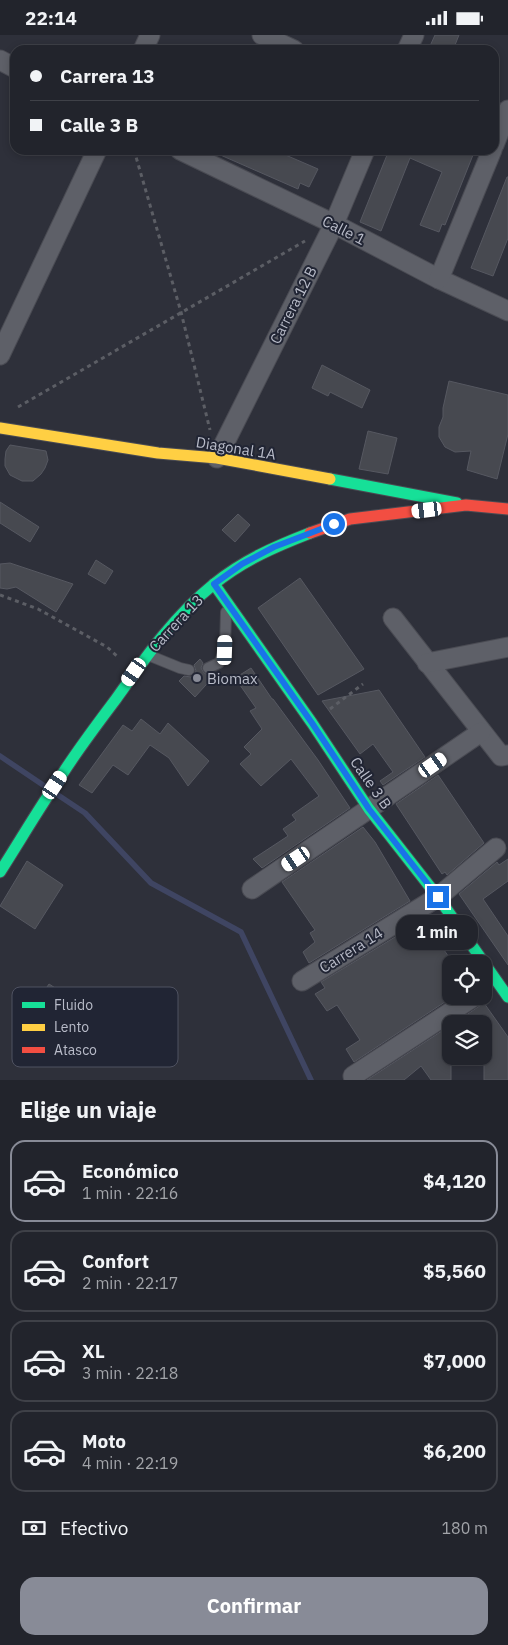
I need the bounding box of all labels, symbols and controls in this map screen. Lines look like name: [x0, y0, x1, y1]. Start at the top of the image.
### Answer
text: 22:14: [25, 6, 77, 30]
text: Carrera 13: [60, 64, 155, 88]
text: Calle 3 B: [60, 113, 138, 137]
street label: Calle 1: [319, 211, 369, 249]
street label: Carrera 12 B: [265, 263, 321, 347]
street label: Diagonal 1A: [195, 432, 278, 464]
car: [411, 501, 442, 519]
route start: [323, 513, 345, 535]
street label: Carrera 13: [145, 590, 207, 656]
car: [216, 635, 233, 665]
car: [119, 655, 148, 689]
place label: Biomax: [207, 669, 258, 688]
marker: Biomax: [191, 672, 203, 684]
car: [416, 750, 449, 780]
street label: Calle 3 B: [346, 753, 396, 813]
car: [40, 768, 69, 802]
car: [279, 844, 312, 874]
route end: [427, 886, 449, 908]
callout: 1 min: [397, 915, 479, 949]
text: 1 min: [416, 922, 458, 942]
street label: Carrera 14: [316, 923, 386, 977]
map controls: [442, 955, 492, 1065]
button: locate: [442, 955, 492, 1005]
legend: [12, 987, 178, 1067]
text: Fluido: [54, 996, 93, 1014]
button: layers: [442, 1015, 492, 1065]
text: Lento: [54, 1018, 89, 1036]
text: Atasco: [54, 1041, 97, 1059]
text: Elige un viaje: [20, 1095, 157, 1124]
icon: car: [22, 1159, 67, 1204]
text: Económico: [82, 1159, 179, 1183]
text: $4,120: [423, 1169, 486, 1193]
text: 1 min · 22:16: [82, 1183, 178, 1203]
icon: car: [22, 1249, 67, 1294]
text: Confort: [82, 1249, 149, 1273]
text: $5,560: [423, 1259, 486, 1283]
text: 2 min · 22:17: [82, 1273, 178, 1293]
icon: car: [22, 1339, 67, 1384]
text: XL: [82, 1339, 105, 1363]
text: $7,000: [423, 1349, 486, 1373]
text: 3 min · 22:18: [82, 1363, 178, 1383]
icon: car: [22, 1429, 67, 1474]
text: Moto: [82, 1429, 126, 1453]
text: $6,200: [423, 1439, 486, 1463]
text: 4 min · 22:19: [82, 1453, 178, 1473]
icon: cash: [20, 1514, 48, 1542]
text: Efectivo: [60, 1516, 128, 1540]
text: 180 m: [441, 1518, 488, 1538]
button: Confirmar: [20, 1577, 488, 1635]

